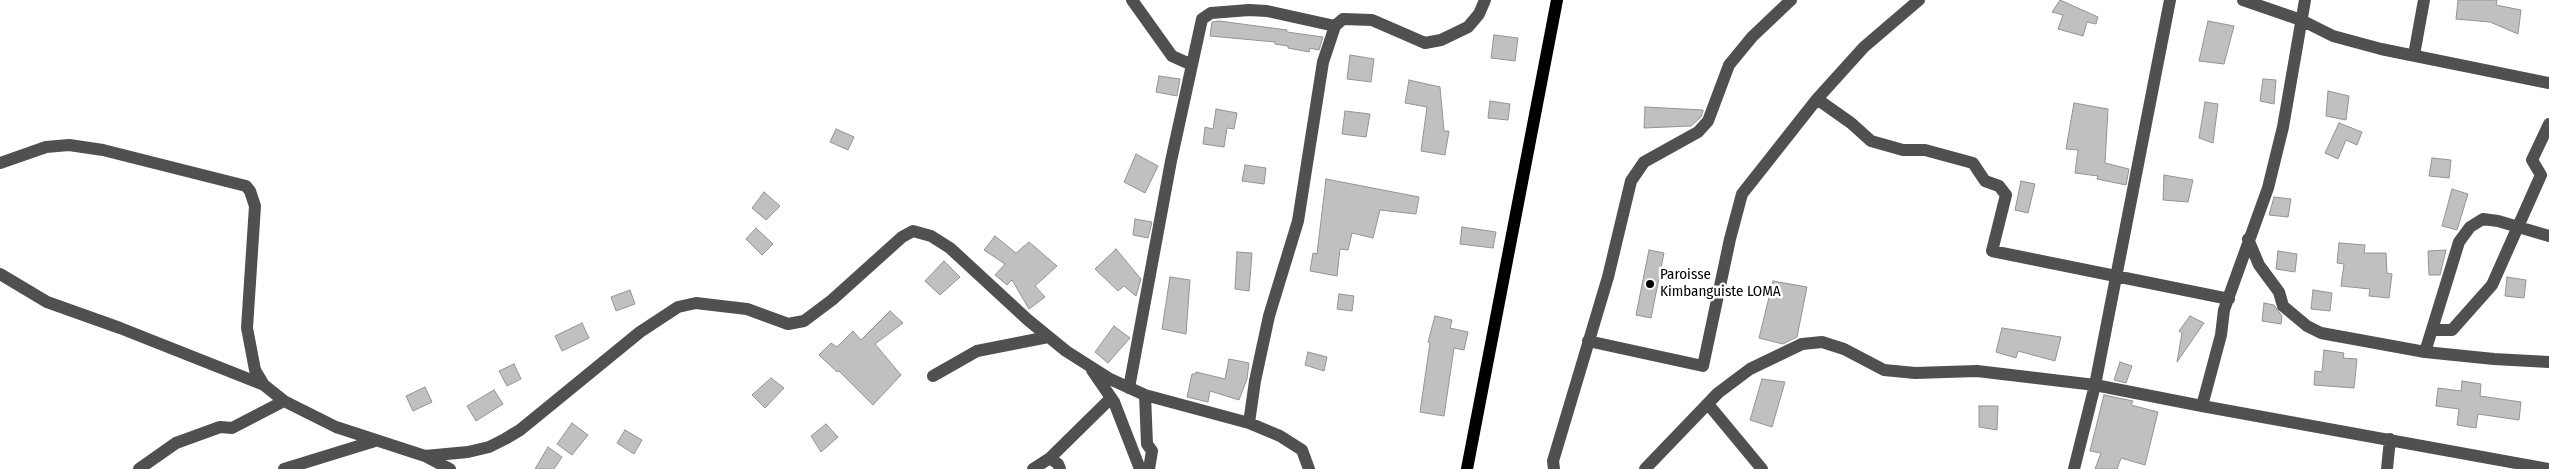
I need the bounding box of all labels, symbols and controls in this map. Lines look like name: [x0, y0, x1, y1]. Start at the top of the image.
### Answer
place label: Paroisse Kimbanguiste LOMA: [1660, 266, 1781, 301]
marker: Paroisse Kimbanguiste LOMA: [1644, 278, 1656, 290]

